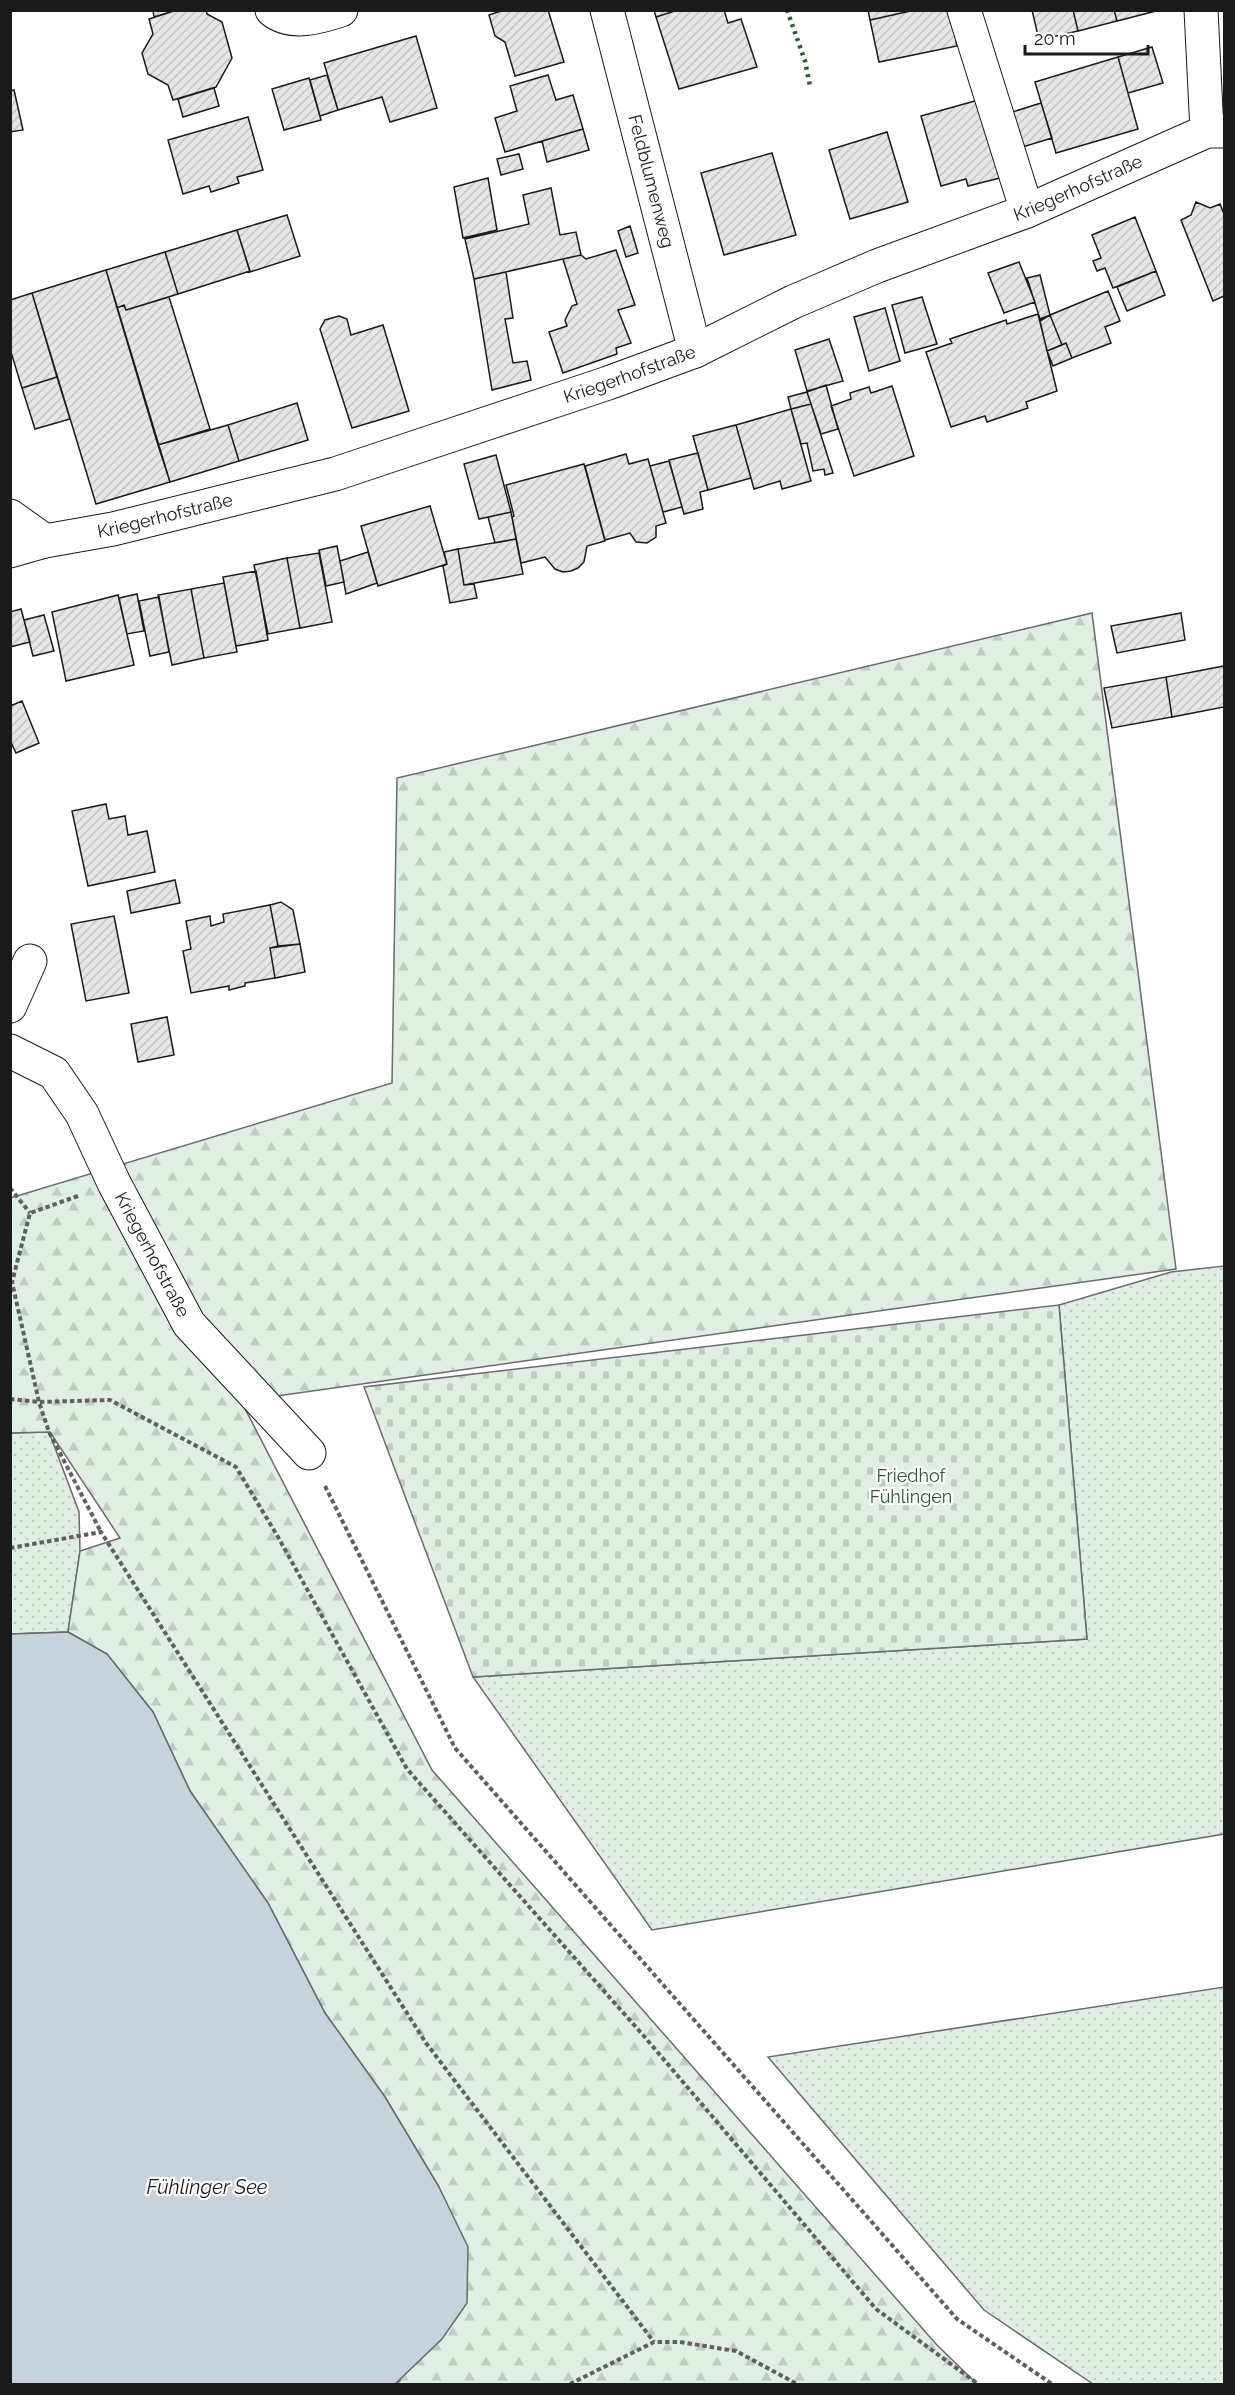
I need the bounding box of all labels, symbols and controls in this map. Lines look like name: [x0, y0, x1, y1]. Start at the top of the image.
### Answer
scale bar: [1025, 18, 1148, 56]
text: 20 m: [1034, 28, 1076, 49]
street label: Feldblumenweg: [624, 112, 679, 250]
street label: Kriegerhofstraße: [1010, 150, 1146, 225]
street label: Kriegerhofstraße: [561, 341, 699, 407]
street label: Kriegerhofstraße: [95, 489, 235, 542]
street label: Kriegerhofstraße: [111, 1188, 195, 1321]
park label: Friedhof Fühlingen: [870, 1465, 952, 1507]
water label: Fühlinger See: [146, 2175, 268, 2199]

